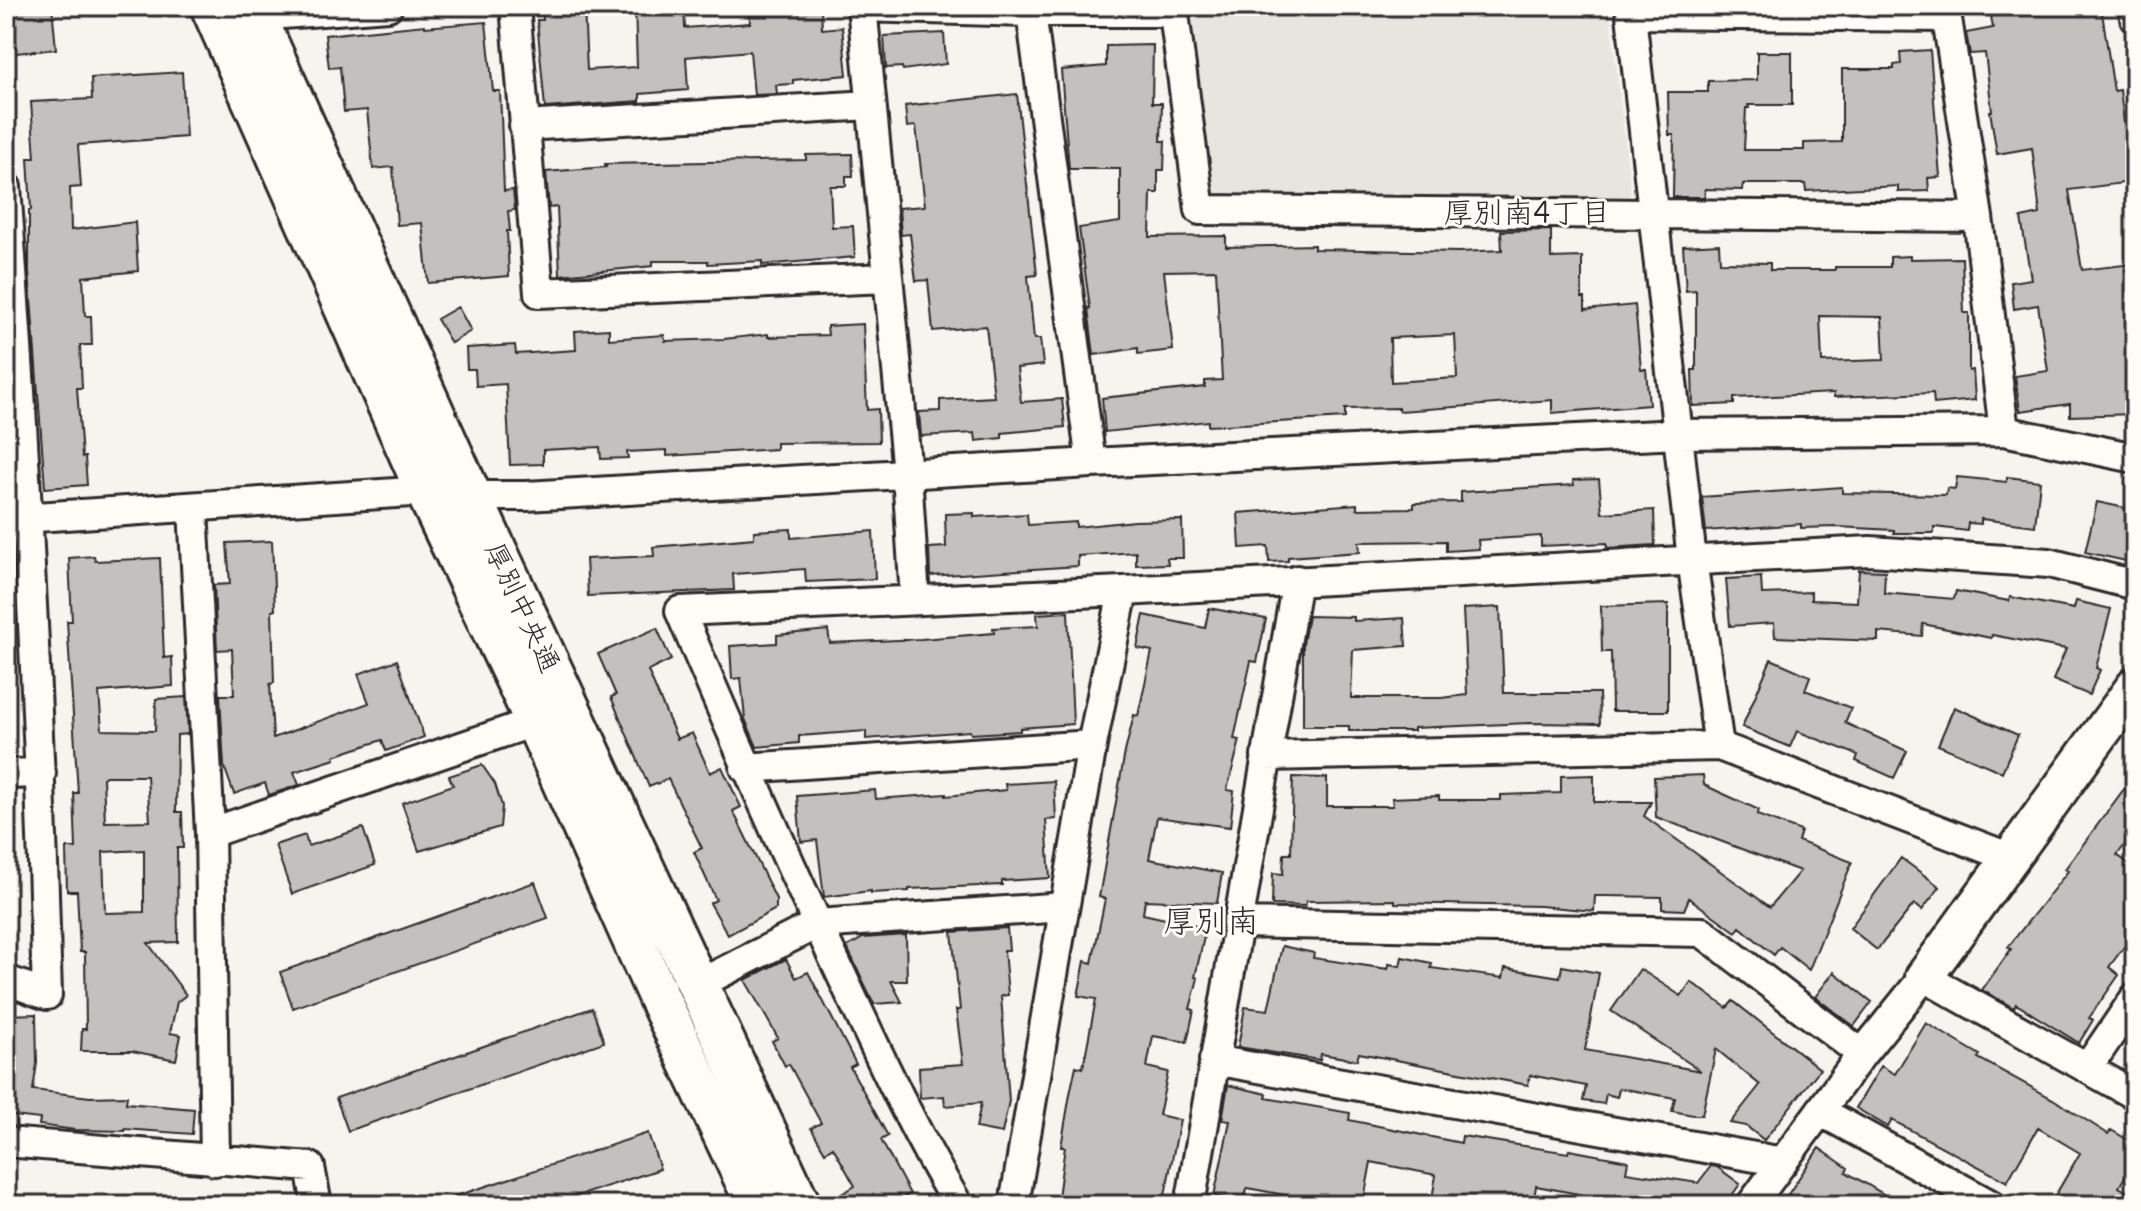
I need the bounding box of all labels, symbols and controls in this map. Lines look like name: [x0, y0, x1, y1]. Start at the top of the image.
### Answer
district label: 厚別南4丁目: [1443, 193, 1611, 231]
street label: 厚別中央通: [477, 536, 569, 678]
district label: 厚別南: [1163, 900, 1259, 941]

